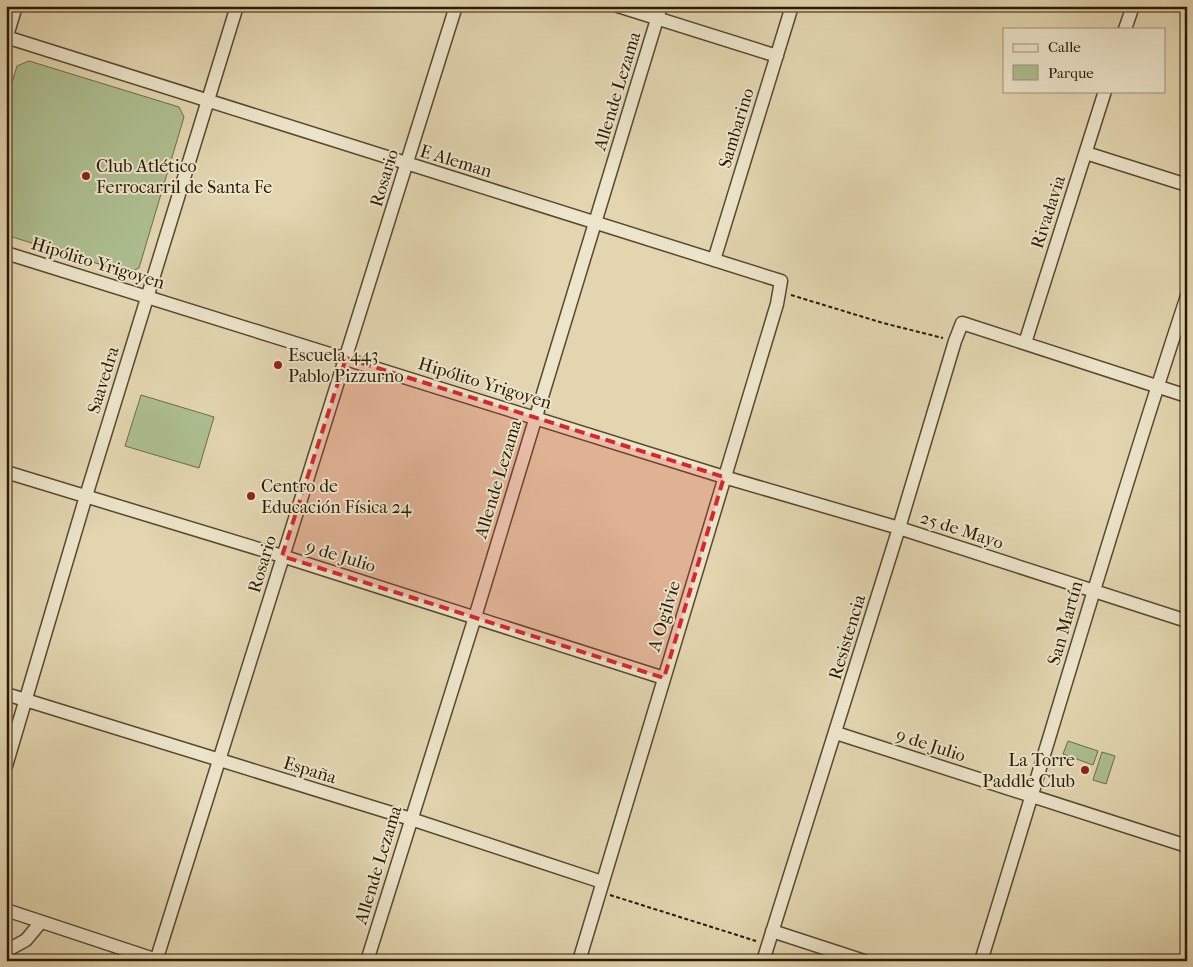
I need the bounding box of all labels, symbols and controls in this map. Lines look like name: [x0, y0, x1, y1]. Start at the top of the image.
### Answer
legend: [1003, 28, 1166, 92]
street label: Allende Lezama: [589, 29, 646, 154]
text: Calle: [1048, 38, 1081, 56]
text: Parque: [1048, 64, 1094, 82]
street label: Sambarino: [714, 86, 759, 171]
street label: E Aleman: [417, 141, 495, 182]
street label: Rosario: [366, 147, 403, 209]
place label: Club Atlético Ferrocarril de Santa Fe: [96, 156, 272, 198]
marker: Club Atlético Ferrocarril de Santa Fe: [80, 170, 92, 182]
street label: Rivadavia: [1027, 172, 1070, 251]
street label: Hipólito Yrigoyen: [29, 233, 168, 294]
street label: Saavedra: [83, 343, 124, 416]
place label: Escuela 443 Pablo Pizzurno: [288, 345, 404, 387]
street label: Hipólito Yrigoyen: [416, 353, 555, 414]
marker: Escuela 443 Pablo Pizzurno: [272, 359, 284, 371]
street label: Allende Lezama: [470, 417, 527, 542]
place label: Centro de Educación Física 24: [261, 476, 412, 518]
marker: Centro de Educación Física 24: [245, 490, 257, 502]
street label: 25 de Mayo: [918, 507, 1006, 554]
street label: Rosario: [244, 533, 281, 595]
street label: 9 de Julio: [303, 536, 378, 577]
street label: A Ogilvie: [644, 578, 685, 655]
street label: San Martín: [1043, 578, 1088, 668]
street label: Resistencia: [825, 592, 871, 682]
street label: 9 de Julio: [893, 724, 968, 767]
place label: La Torre Paddle Club: [982, 750, 1075, 792]
street label: España: [281, 752, 340, 789]
marker: La Torre Paddle Club: [1079, 764, 1091, 776]
street label: Allende Lezama: [350, 803, 407, 928]

